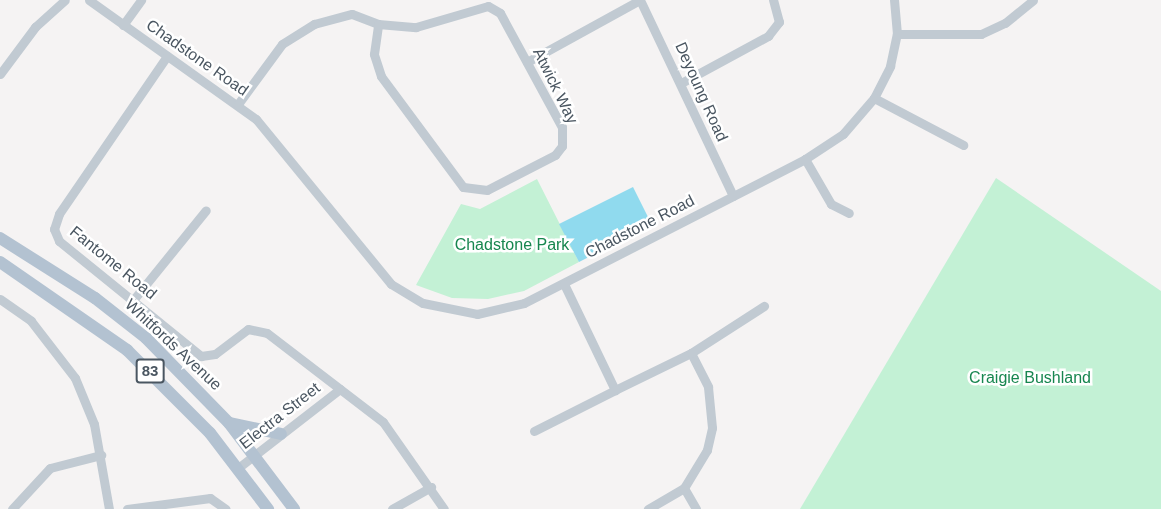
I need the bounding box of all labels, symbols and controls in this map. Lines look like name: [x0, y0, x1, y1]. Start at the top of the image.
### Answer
street label: Chadstone Road: [142, 16, 252, 100]
street label: Deyoung Road: [671, 39, 731, 145]
street label: Atwick Way: [528, 45, 582, 127]
street label: Chadstone Road: [582, 191, 698, 263]
street label: Fantome Road: [66, 222, 160, 304]
park label: Chadstone Park: [455, 235, 569, 255]
street label: Whitfords Avenue: [120, 295, 226, 395]
road number: 83: [135, 359, 165, 383]
park label: Craigie Bushland: [969, 368, 1091, 388]
street label: Electra Street: [236, 379, 324, 453]

